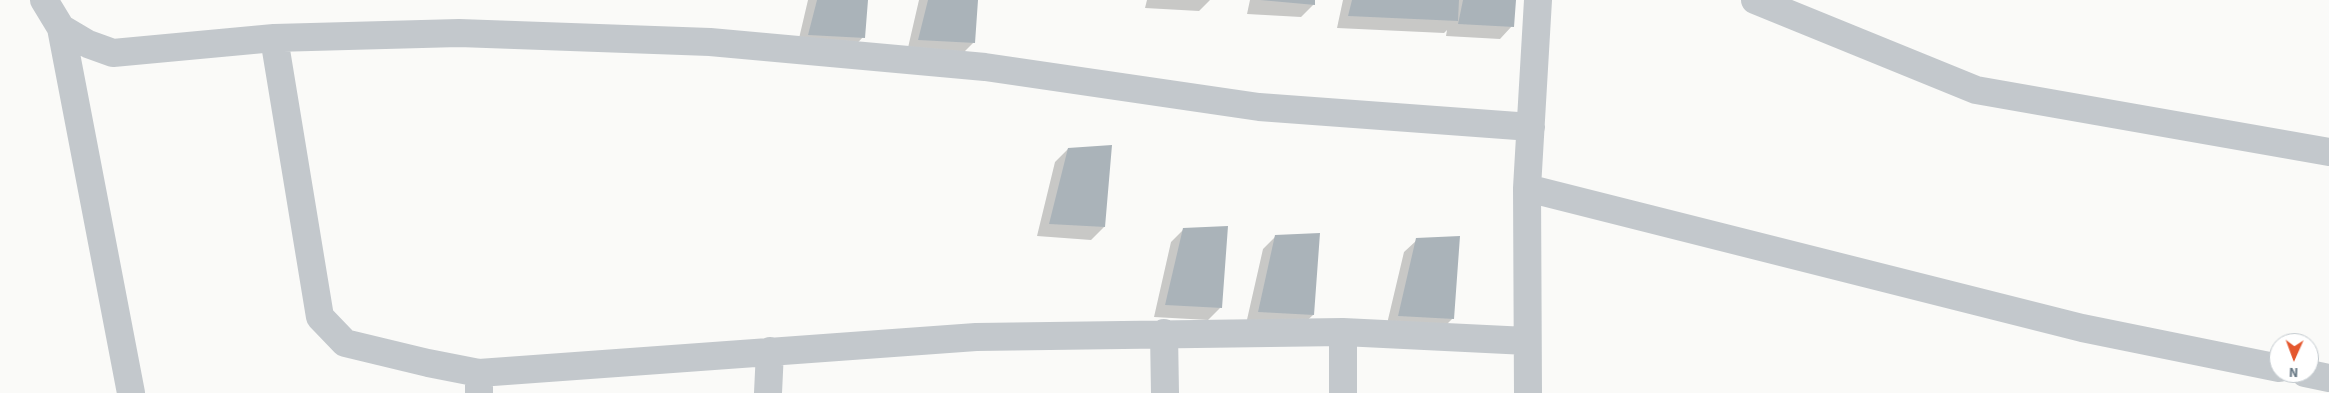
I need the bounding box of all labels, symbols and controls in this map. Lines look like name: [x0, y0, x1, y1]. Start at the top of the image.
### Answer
north arrow: [2269, 333, 2319, 383]
text: N: [2289, 362, 2299, 382]

